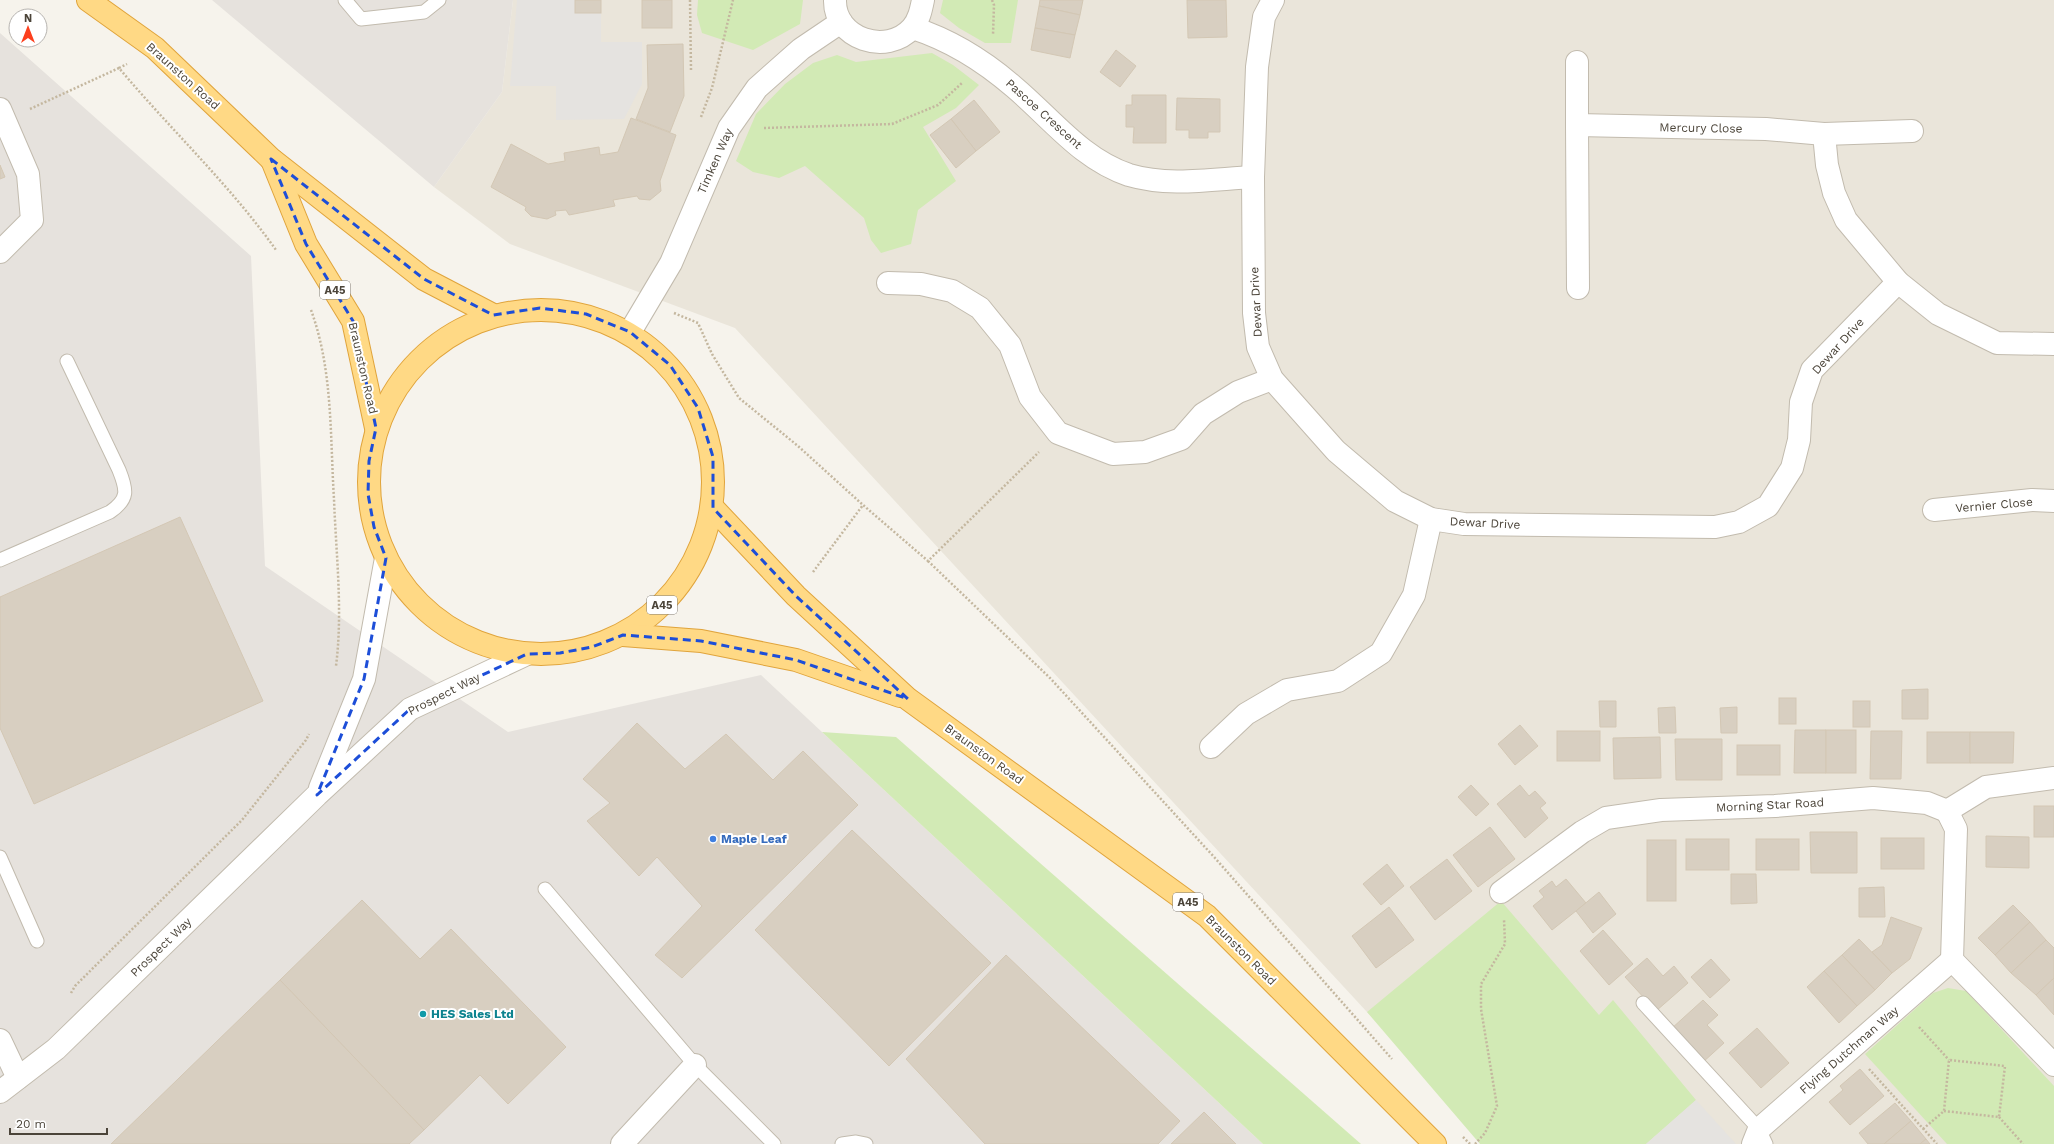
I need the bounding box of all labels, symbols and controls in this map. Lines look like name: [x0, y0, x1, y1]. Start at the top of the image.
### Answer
north arrow: [8, 8, 48, 48]
text: N: [24, 12, 32, 25]
street label: Braunston Road: [144, 39, 222, 113]
street label: Pascoe Crescent: [1003, 76, 1085, 152]
street label: Mercury Close: [1659, 120, 1743, 136]
street label: Timken Way: [694, 125, 736, 196]
street label: Dewar Drive: [1247, 266, 1265, 338]
road number: A45: [320, 281, 350, 299]
street label: Dewar Drive: [1809, 315, 1867, 377]
street label: Braunston Road: [346, 321, 380, 415]
street label: Vernier Close: [1955, 495, 2033, 515]
street label: Dewar Drive: [1449, 514, 1521, 532]
road number: A45: [647, 596, 677, 614]
street label: Prospect Way: [406, 669, 483, 718]
street label: Braunston Road: [942, 721, 1026, 787]
street label: Morning Star Road: [1716, 795, 1824, 815]
place label: Maple Leaf: [721, 832, 787, 846]
marker: Maple Leaf: [708, 834, 718, 844]
road number: A45: [1173, 893, 1203, 911]
street label: Braunston Road: [1203, 912, 1279, 988]
street label: Prospect Way: [128, 914, 195, 980]
street label: Flying Dutchman Way: [1797, 1003, 1902, 1097]
place label: HES Sales Ltd: [431, 1007, 514, 1021]
marker: HES Sales Ltd: [418, 1009, 428, 1019]
scale bar: [10, 1110, 107, 1136]
text: 20 m: [16, 1117, 46, 1131]

